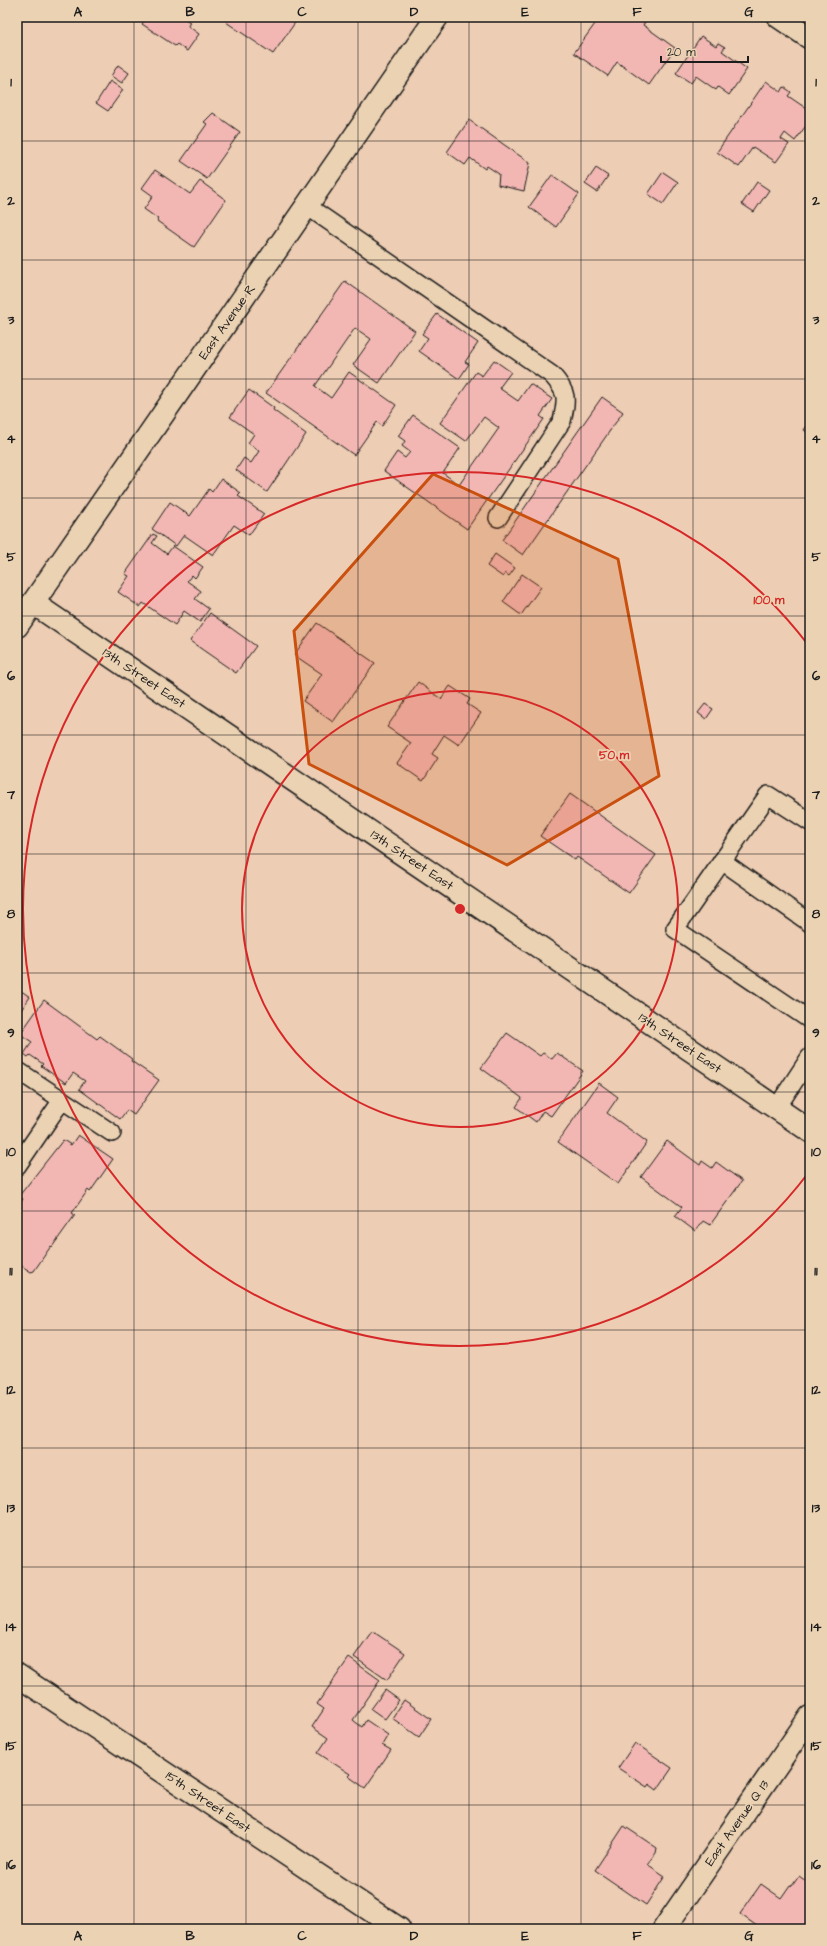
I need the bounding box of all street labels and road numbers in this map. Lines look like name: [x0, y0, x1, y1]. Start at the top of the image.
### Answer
street label: East Avenue R: [194, 281, 260, 363]
street label: 13th Street East: [99, 644, 190, 713]
street label: 13th Street East: [367, 826, 458, 895]
street label: 13th Street East: [635, 1009, 726, 1078]
street label: 15th Street East: [162, 1767, 255, 1838]
street label: East Avenue Q 13: [701, 1776, 774, 1870]

